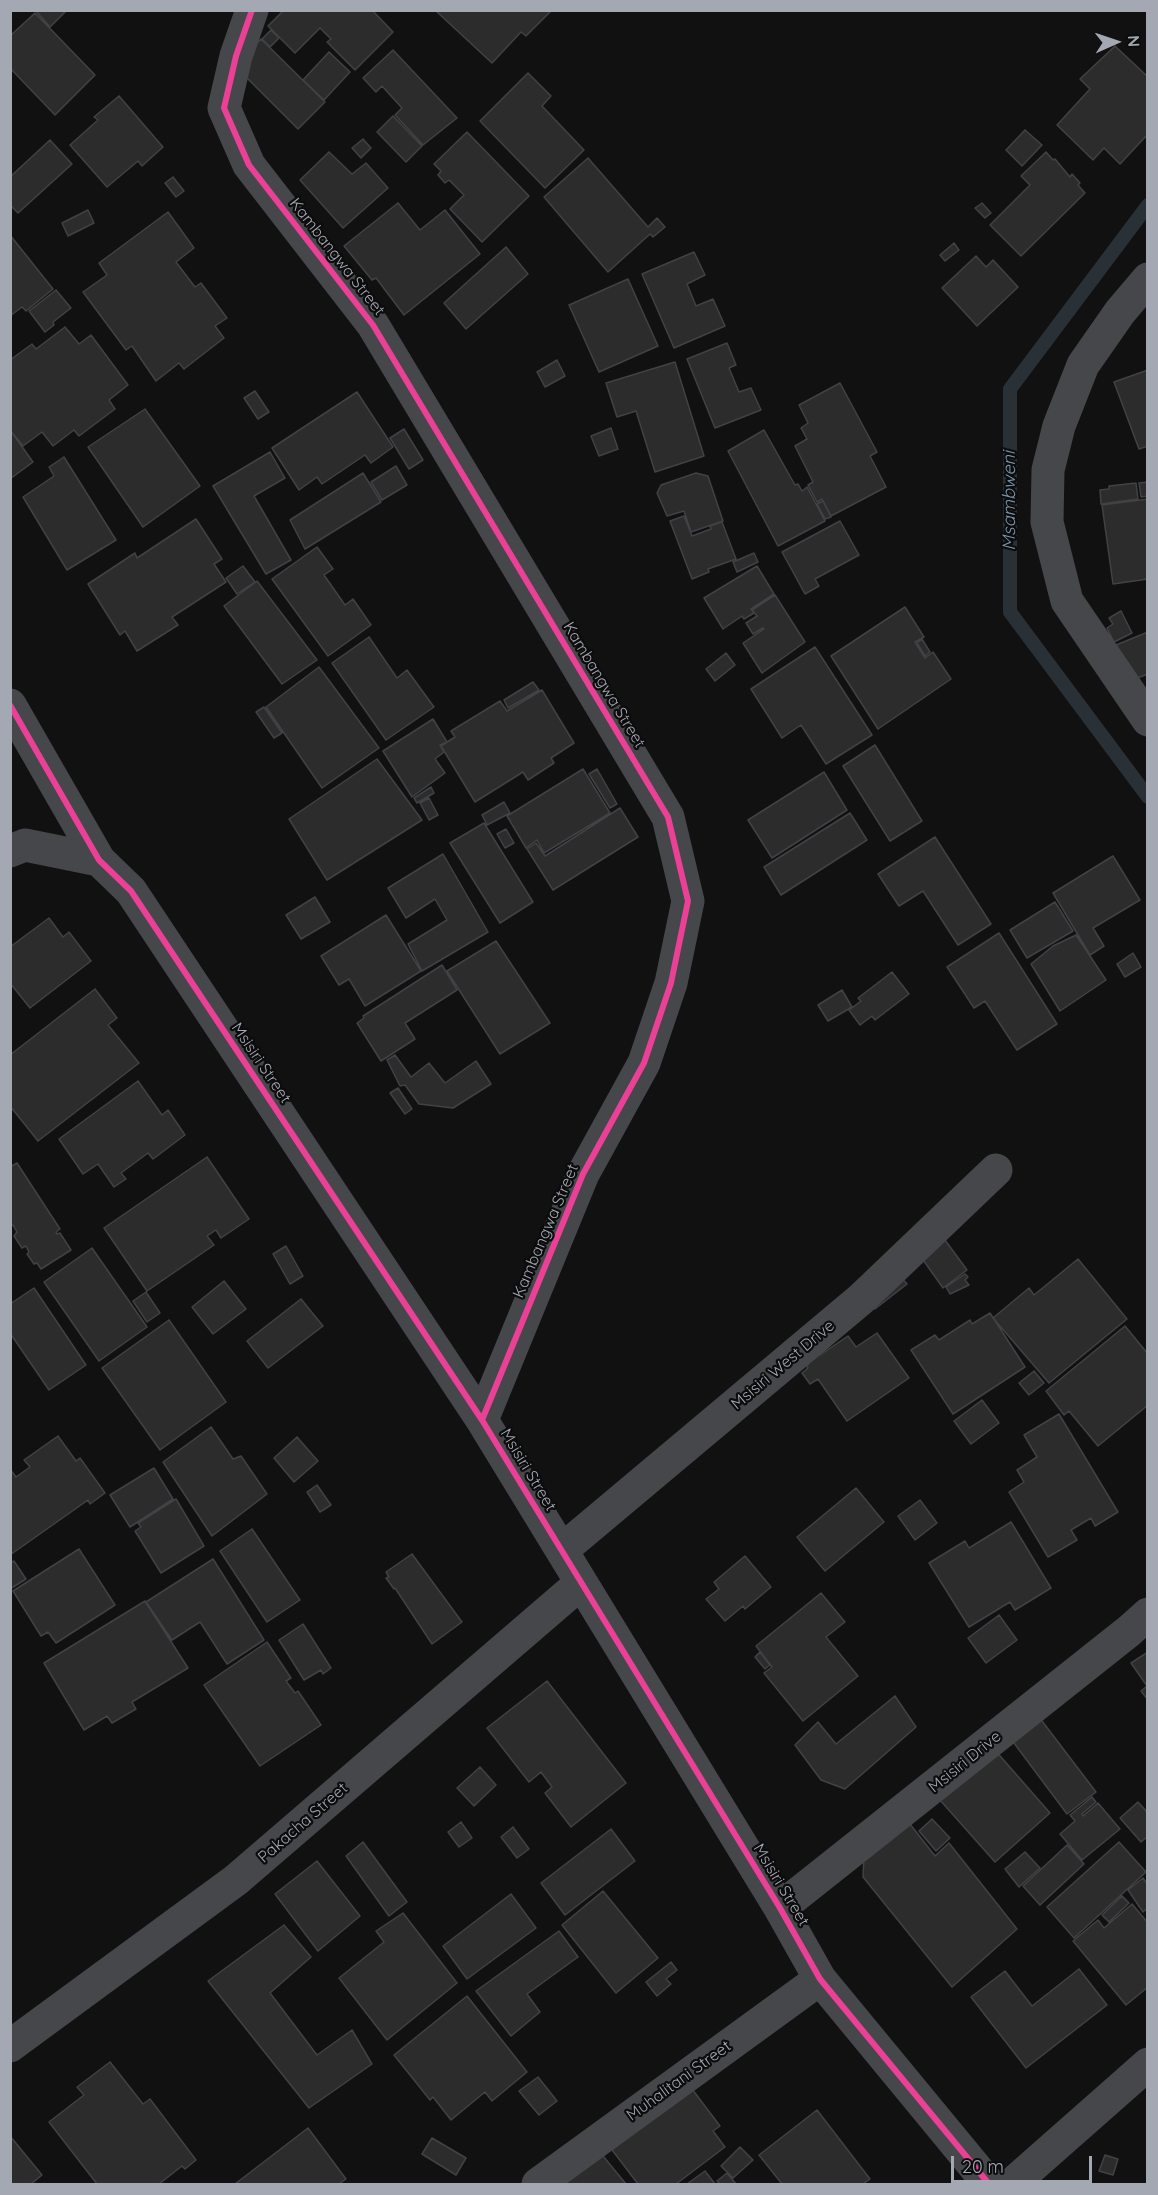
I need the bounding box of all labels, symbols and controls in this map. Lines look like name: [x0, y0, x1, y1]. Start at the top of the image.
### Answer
north arrow: [1086, 12, 1146, 72]
text: N: [1124, 35, 1144, 47]
street label: Kambangwa Street: [285, 195, 389, 319]
water label: Msambweni: [999, 451, 1021, 551]
street label: Kambangwa Street: [559, 619, 649, 751]
street label: Msisiri Street: [227, 1019, 295, 1107]
street label: Kambangwa Street: [509, 1161, 583, 1301]
street label: Msisiri West Drive: [727, 1316, 839, 1414]
street label: Msisiri Street: [496, 1425, 560, 1515]
street label: Msisiri Drive: [925, 1727, 1005, 1797]
street label: Pakacha Street: [254, 1779, 352, 1867]
street label: Msisiri Street: [749, 1840, 813, 1930]
street label: Muhalitani Street: [623, 2037, 735, 2125]
scale bar: [954, 2144, 1095, 2182]
text: 20 m: [962, 2155, 1004, 2178]

